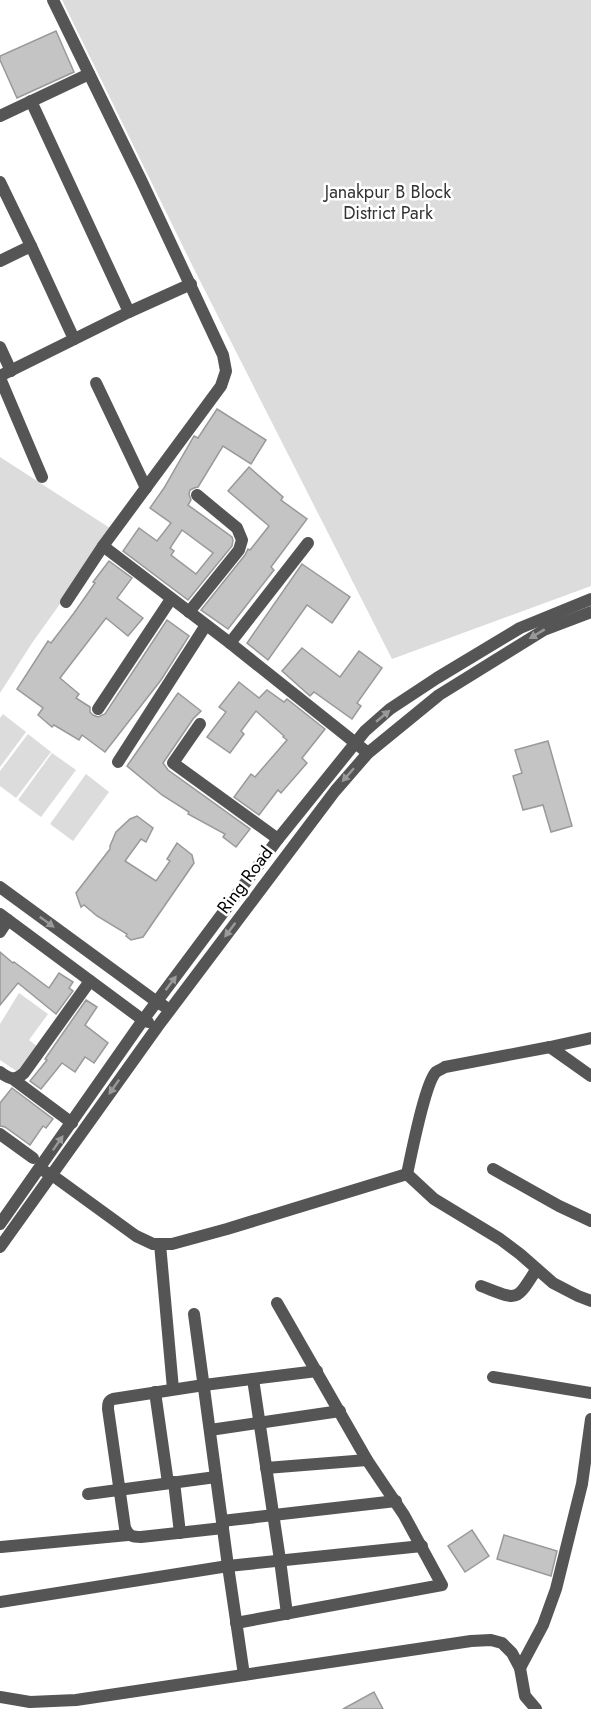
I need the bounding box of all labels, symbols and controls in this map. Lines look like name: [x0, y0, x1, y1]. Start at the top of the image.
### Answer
park label: Janakpur B Block District Park: [323, 179, 451, 226]
one-way arrow: [529, 629, 545, 640]
one-way arrow: [375, 709, 391, 722]
one-way arrow: [342, 767, 355, 782]
street label: Ring Road: [211, 841, 279, 919]
one-way arrow: [40, 915, 55, 927]
one-way arrow: [224, 922, 236, 938]
one-way arrow: [165, 976, 177, 992]
one-way arrow: [108, 1079, 120, 1095]
one-way arrow: [52, 1135, 64, 1151]

